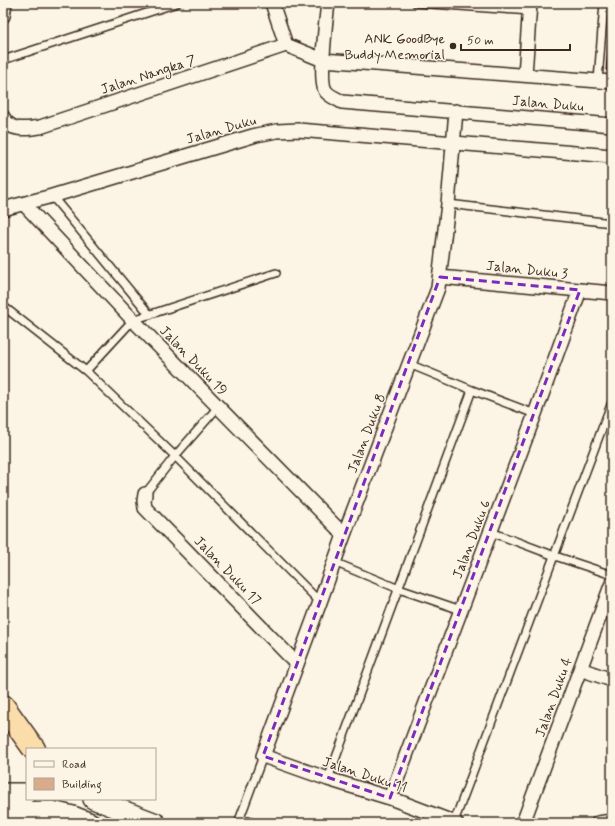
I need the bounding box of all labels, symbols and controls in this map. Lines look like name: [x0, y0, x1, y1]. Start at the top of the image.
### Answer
scale bar: [461, 26, 570, 52]
place label: ANK GoodBye Buddy Memorial: [344, 30, 445, 64]
text: 50 m: [467, 33, 494, 49]
marker: ANK GoodBye Buddy Memorial: [448, 41, 458, 51]
street label: Jalan Nangka 7: [99, 51, 199, 100]
street label: Jalan Duku: [511, 92, 584, 116]
street label: Jalan Duku: [184, 111, 258, 149]
street label: Jalan Duku 3: [485, 257, 569, 283]
street label: Jalan Duku 19: [155, 322, 231, 399]
street label: Jalan Duku 8: [344, 391, 390, 476]
street label: Jalan Duku 6: [449, 497, 495, 581]
street label: Jalan Duku 17: [190, 532, 265, 609]
street label: Jalan Duku 4: [531, 655, 577, 740]
legend: [26, 748, 156, 800]
street label: Jalan Duku 11: [320, 753, 409, 797]
text: Road: [62, 757, 86, 773]
text: Building: [62, 777, 102, 794]

